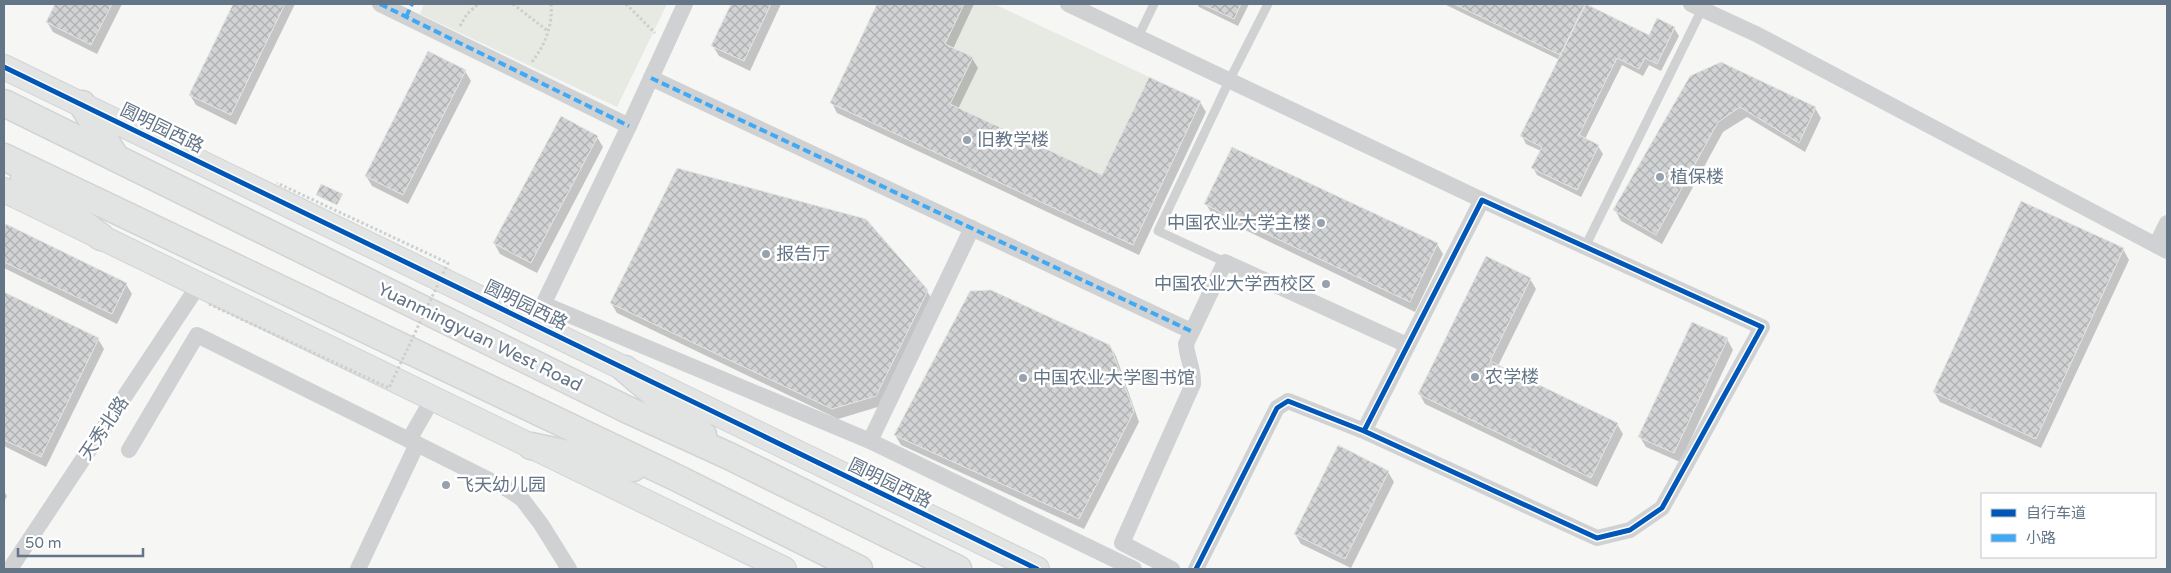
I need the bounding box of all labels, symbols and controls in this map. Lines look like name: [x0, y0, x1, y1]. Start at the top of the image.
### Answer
street label: 圆明园西路: [117, 98, 207, 158]
place label: 旧教学楼: [977, 129, 1049, 151]
marker: 旧教学楼: [961, 134, 973, 146]
place label: 植保楼: [1670, 166, 1724, 188]
marker: 植保楼: [1654, 171, 1666, 183]
place label: 中国农业大学主楼: [1167, 212, 1311, 234]
marker: 中国农业大学主楼: [1315, 217, 1327, 229]
place label: 报告厅: [776, 243, 830, 265]
marker: 报告厅: [760, 248, 772, 260]
place label: 中国农业大学西校区: [1154, 273, 1316, 295]
street label: 圆明园西路: [481, 275, 571, 335]
street label: Yuanmingyuan West Road: [374, 278, 586, 396]
marker: 中国农业大学西校区: [1320, 278, 1332, 290]
place label: 农学楼: [1485, 366, 1539, 388]
place label: 中国农业大学图书馆: [1033, 367, 1195, 389]
marker: 农学楼: [1469, 371, 1481, 383]
marker: 中国农业大学图书馆: [1017, 372, 1029, 384]
street label: 天秀北路: [75, 392, 133, 464]
street label: 圆明园西路: [845, 453, 935, 513]
place label: 飞天幼儿园: [456, 474, 546, 496]
marker: 飞天幼儿园: [440, 479, 452, 491]
legend: [1981, 493, 2156, 558]
text: 自行车道: [2026, 504, 2086, 522]
scale bar: [18, 526, 142, 558]
text: 小路: [2026, 529, 2056, 547]
text: 50 m: [25, 534, 62, 552]

